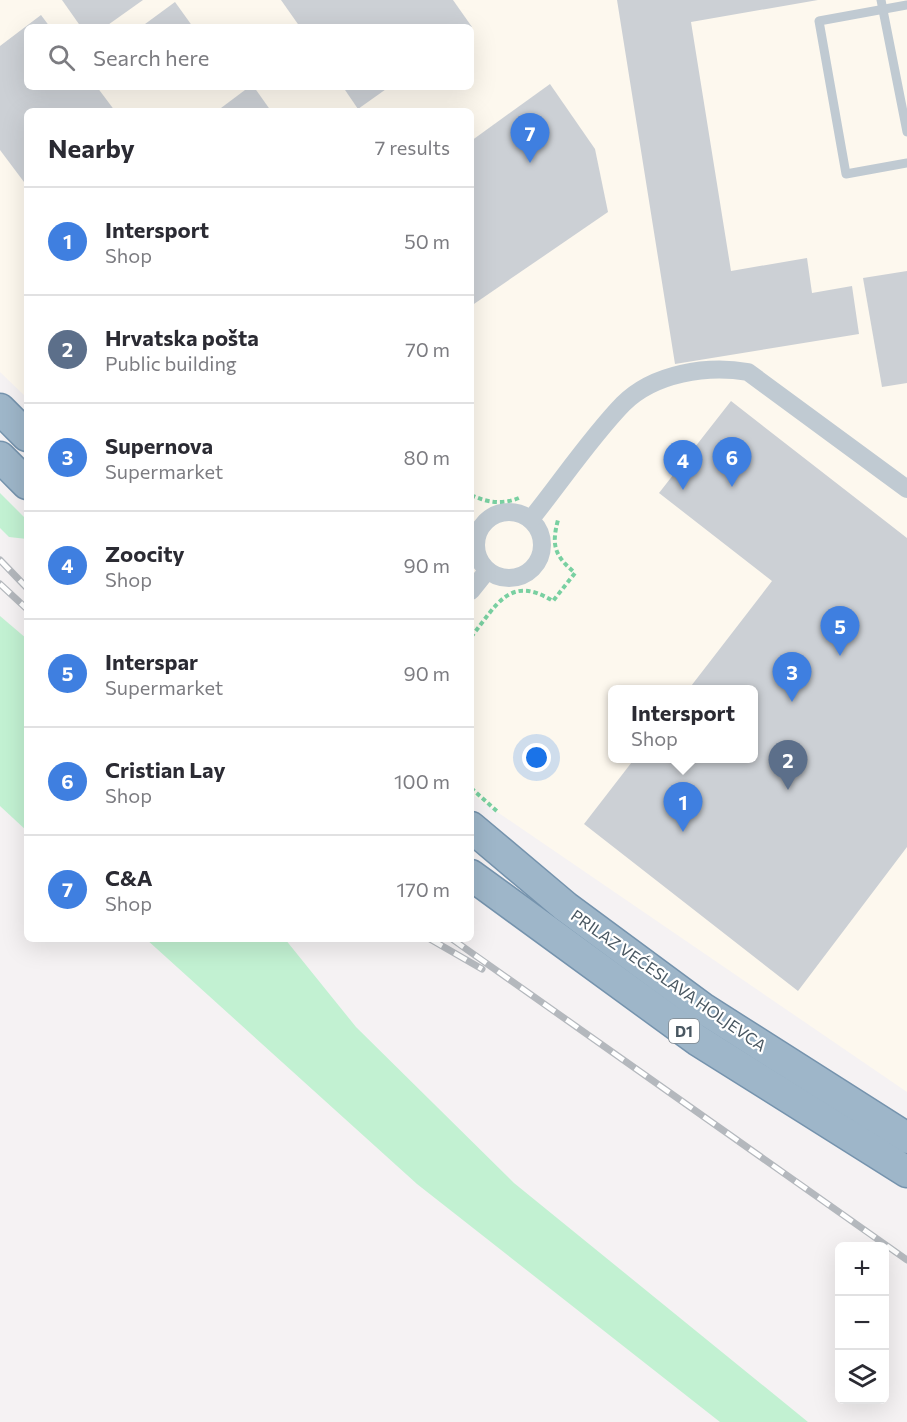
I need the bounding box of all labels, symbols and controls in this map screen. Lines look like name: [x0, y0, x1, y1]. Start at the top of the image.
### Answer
search box: [24, 24, 474, 90]
icon: search: [45, 41, 78, 74]
text: Search here: [93, 44, 209, 71]
pin: 7: [510, 114, 550, 163]
text: Nearby: [48, 132, 135, 163]
text: 7 results: [375, 135, 450, 159]
text: Intersport: [105, 216, 209, 243]
text: 1: [63, 229, 72, 253]
text: 50 m: [404, 229, 450, 253]
text: Shop: [105, 243, 152, 267]
text: Hrvatska pošta: [105, 324, 259, 351]
text: 2: [62, 337, 73, 361]
text: 70 m: [405, 337, 450, 361]
text: Public building: [105, 351, 237, 375]
text: Supernova: [105, 432, 213, 459]
pin: 6: [712, 438, 752, 487]
pin: 4: [664, 440, 702, 490]
text: 3: [62, 445, 73, 469]
text: 80 m: [404, 445, 450, 469]
text: Supermarket: [105, 459, 223, 483]
text: Zoocity: [105, 540, 185, 567]
text: 4: [61, 553, 74, 577]
text: 90 m: [404, 553, 450, 577]
text: Shop: [105, 567, 152, 591]
pin: 5: [820, 606, 860, 656]
text: Interspar: [105, 648, 198, 675]
pin: 3: [772, 652, 812, 702]
text: 5: [62, 661, 73, 685]
text: 90 m: [404, 661, 450, 685]
text: Supermarket: [105, 675, 223, 699]
popup: [608, 685, 758, 763]
text: Intersport: [631, 699, 735, 726]
text: Shop: [631, 726, 678, 750]
pin: 2: [768, 740, 808, 790]
your location: [522, 743, 551, 772]
text: Cristian Lay: [105, 756, 225, 783]
text: 6: [61, 769, 74, 793]
text: 100 m: [394, 769, 450, 793]
pin: 1: [664, 782, 702, 832]
text: Shop: [105, 783, 152, 807]
text: C&A: [105, 864, 153, 891]
text: 7: [62, 877, 73, 901]
text: 170 m: [397, 877, 450, 901]
text: Shop: [105, 891, 152, 915]
street label: PRILAZ VEĆESLAVA HOLJEVCA: [568, 905, 770, 1055]
road number: D1: [669, 1019, 699, 1043]
map controls: [835, 1242, 889, 1404]
button: +: [835, 1242, 889, 1296]
button: −: [835, 1296, 889, 1350]
button: layers: [835, 1350, 889, 1404]

